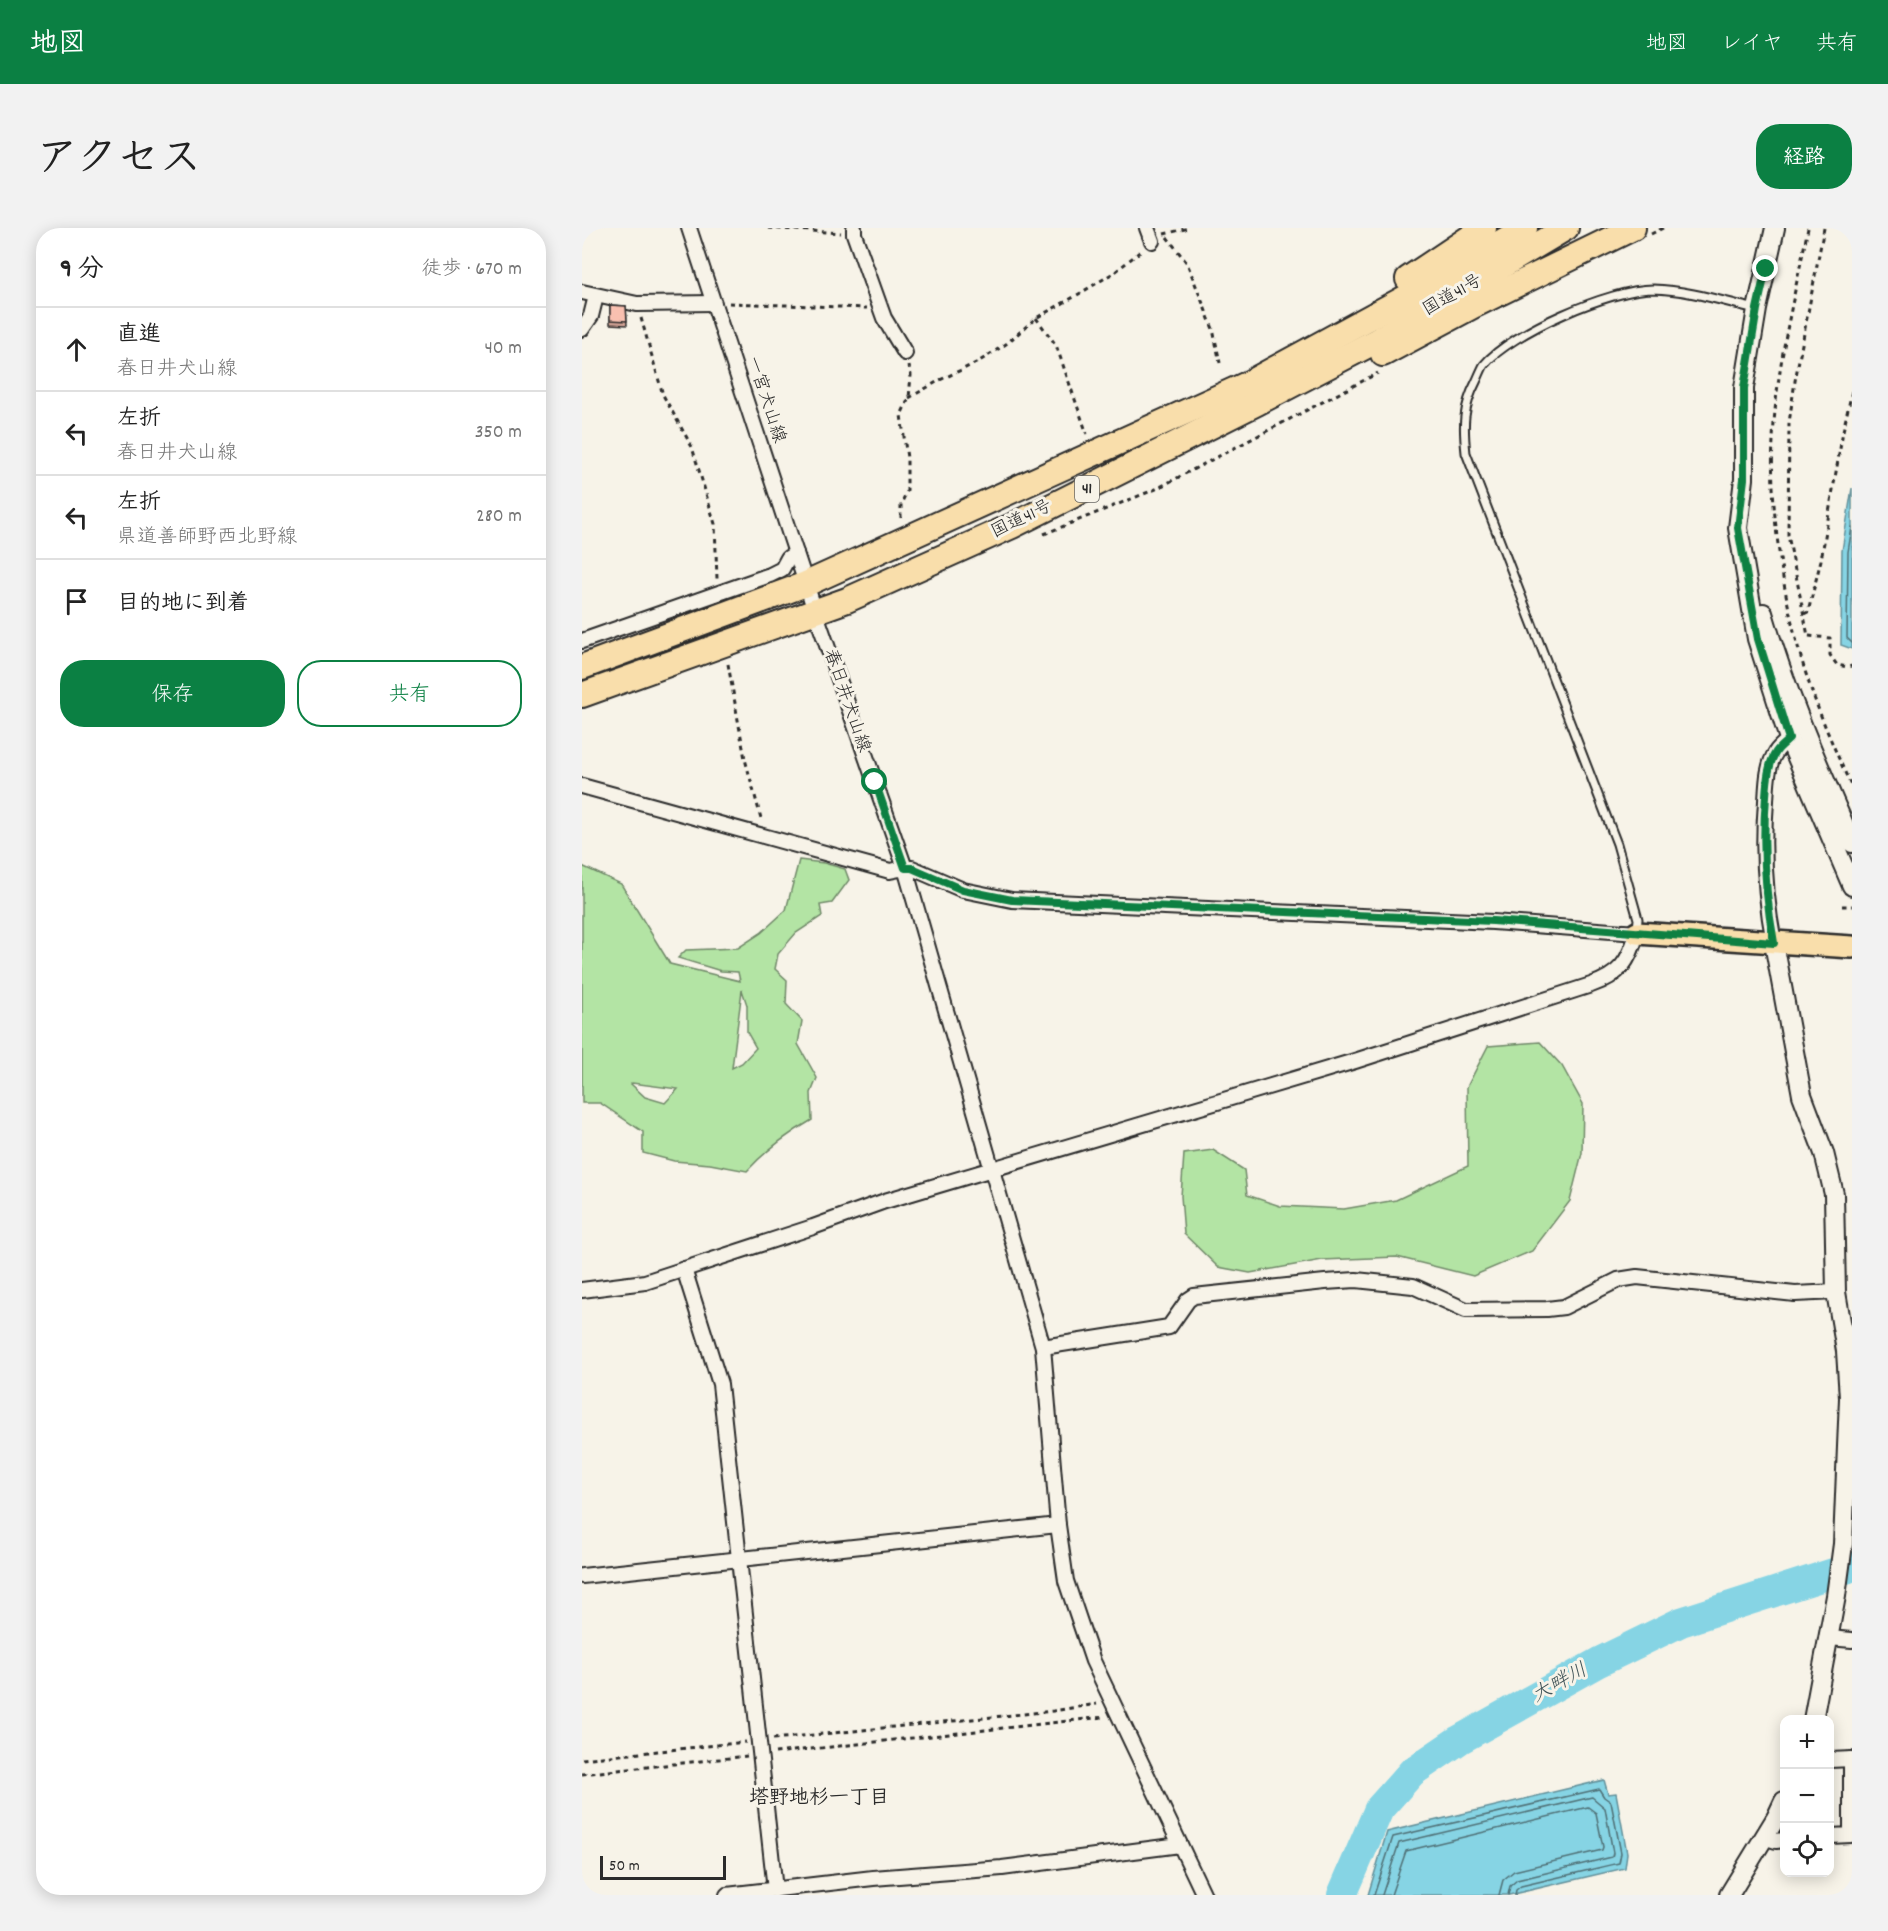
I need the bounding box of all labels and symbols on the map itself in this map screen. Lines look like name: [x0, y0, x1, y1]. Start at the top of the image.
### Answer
route end: [1752, 255, 1778, 281]
street label: 国道41号: [1418, 269, 1488, 323]
street label: 一宮犬山線: [739, 353, 791, 447]
road number: 41: [1075, 476, 1099, 502]
street label: 国道41号: [987, 494, 1057, 546]
street label: 春日井犬山線: [817, 646, 875, 756]
route start: [861, 768, 887, 794]
water label: 大畔川: [1527, 1657, 1593, 1711]
district label: 塔野地杉一丁目: [749, 1785, 889, 1813]
scale bar: [600, 1853, 726, 1880]

